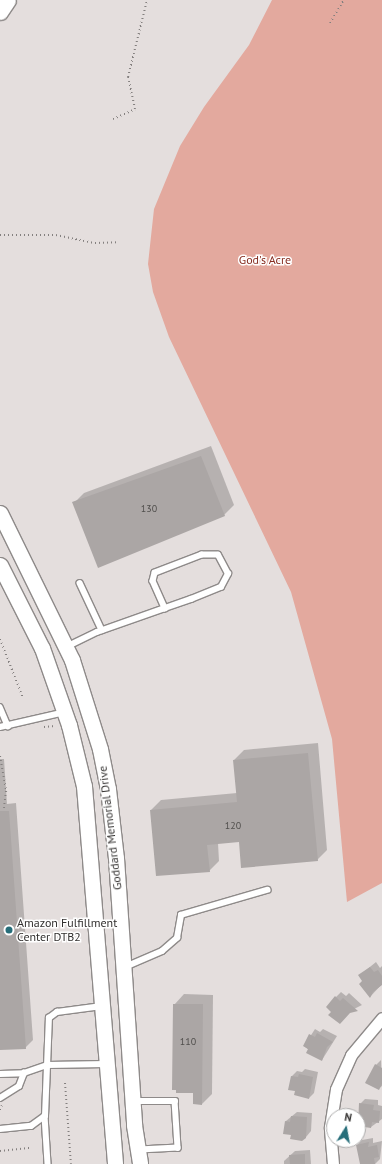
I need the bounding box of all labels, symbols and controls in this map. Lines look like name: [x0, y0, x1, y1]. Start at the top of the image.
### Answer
park label: God's Acre: [239, 253, 291, 267]
house number: 130: [141, 503, 157, 515]
street label: Goddard Memorial Drive: [95, 765, 125, 891]
house number: 120: [225, 820, 241, 832]
place label: Amazon Fulfillment Center DTB2: [17, 916, 117, 944]
marker: Amazon Fulfillment Center DTB2: [4, 925, 14, 935]
house number: 110: [180, 1036, 196, 1048]
north arrow: [326, 1108, 366, 1148]
text: N: [343, 1110, 353, 1125]

